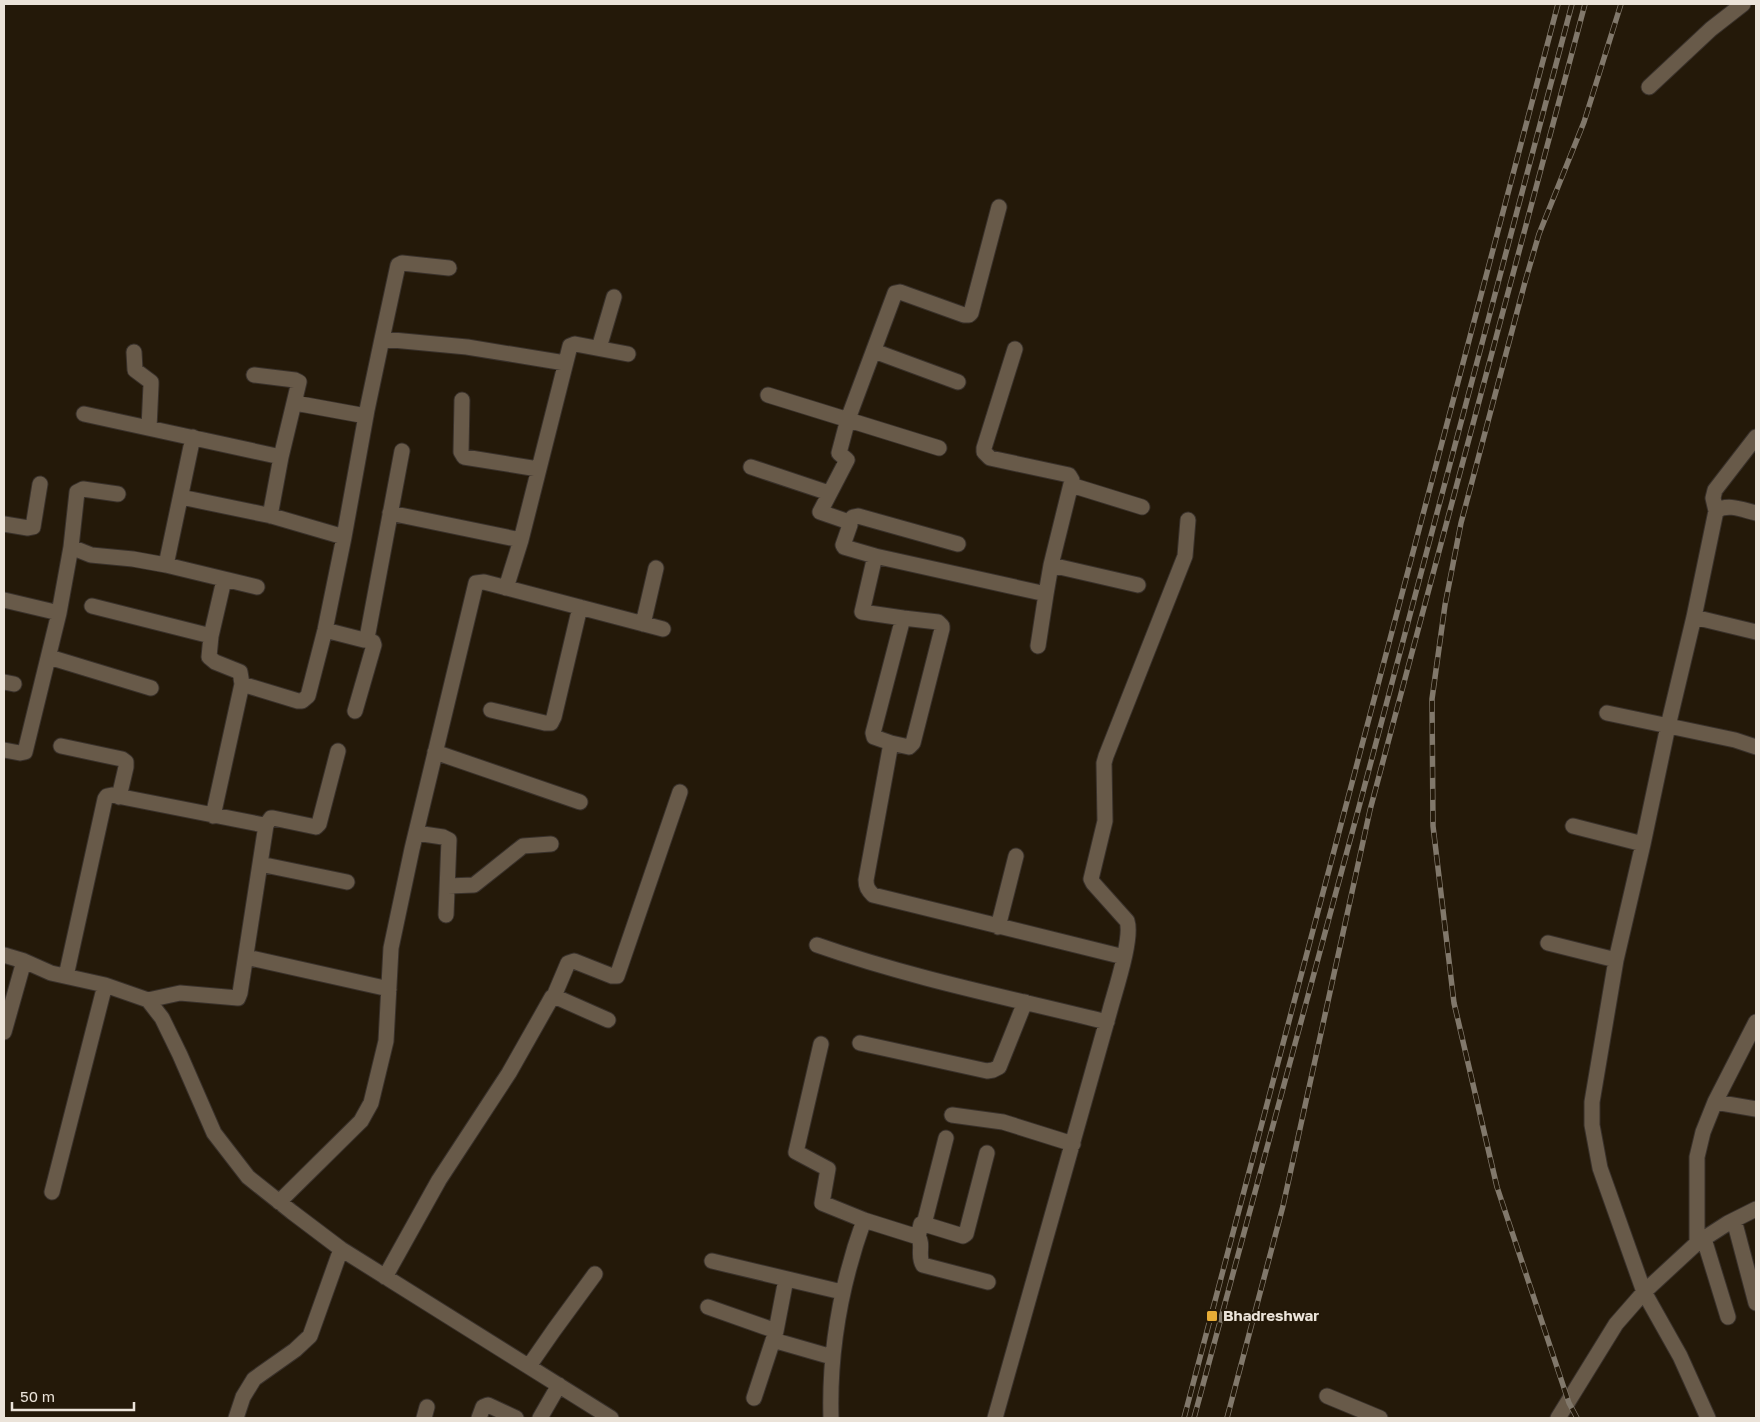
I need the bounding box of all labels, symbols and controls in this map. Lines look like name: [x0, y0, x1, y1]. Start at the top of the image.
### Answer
place label: Bhadreshwar: [1223, 1306, 1319, 1324]
marker: Bhadreshwar: [1205, 1309, 1219, 1323]
scale bar: [12, 1380, 135, 1412]
text: 50 m: [20, 1387, 55, 1405]

